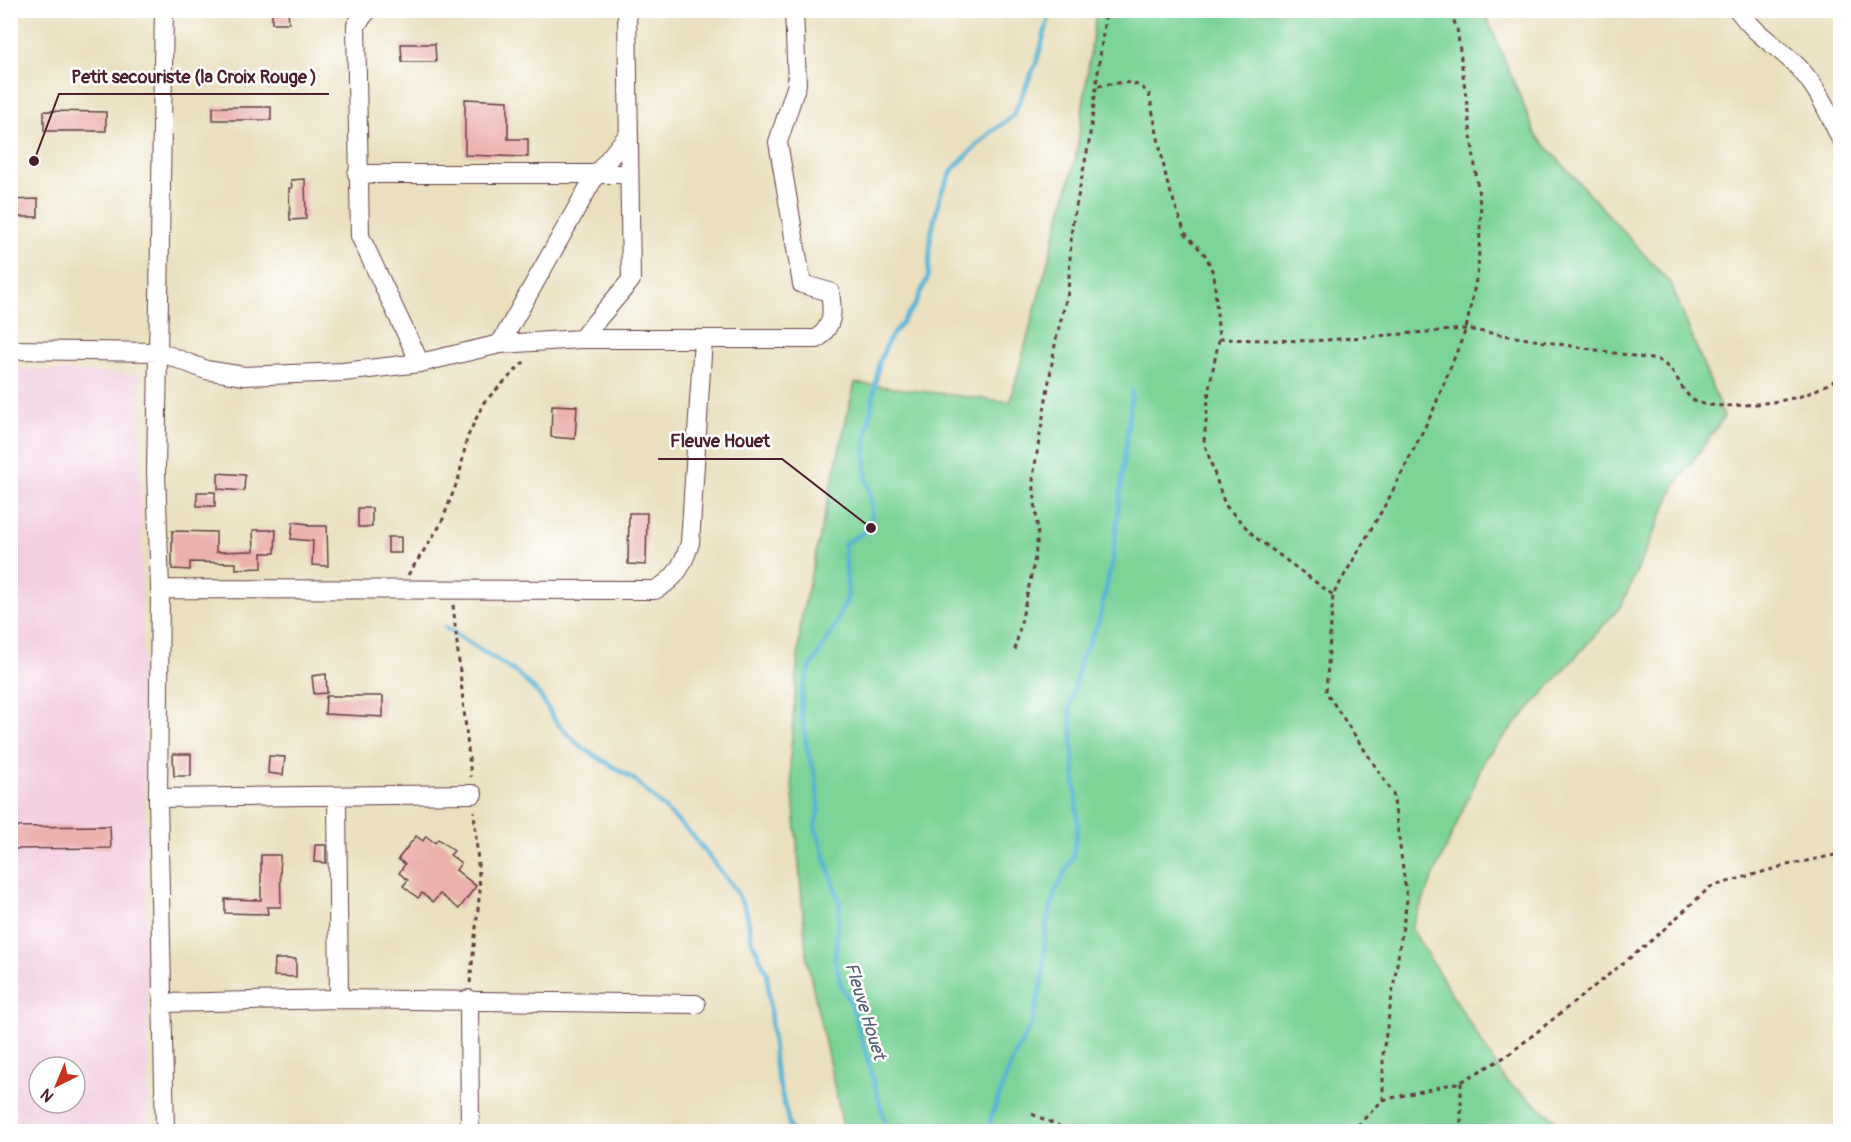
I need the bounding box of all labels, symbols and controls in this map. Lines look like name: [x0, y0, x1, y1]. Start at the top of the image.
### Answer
callout: Petit secouriste (la Croix Rouge ): [59, 58, 329, 94]
text: Petit secouriste (la Croix Rouge ): [71, 66, 317, 89]
callout: Fleuve Houet: [658, 423, 782, 459]
text: Fleuve Houet: [670, 430, 771, 453]
water label: Fleuve Houet: [839, 960, 891, 1064]
north arrow: [27, 1055, 87, 1115]
text: N: [37, 1084, 58, 1106]

